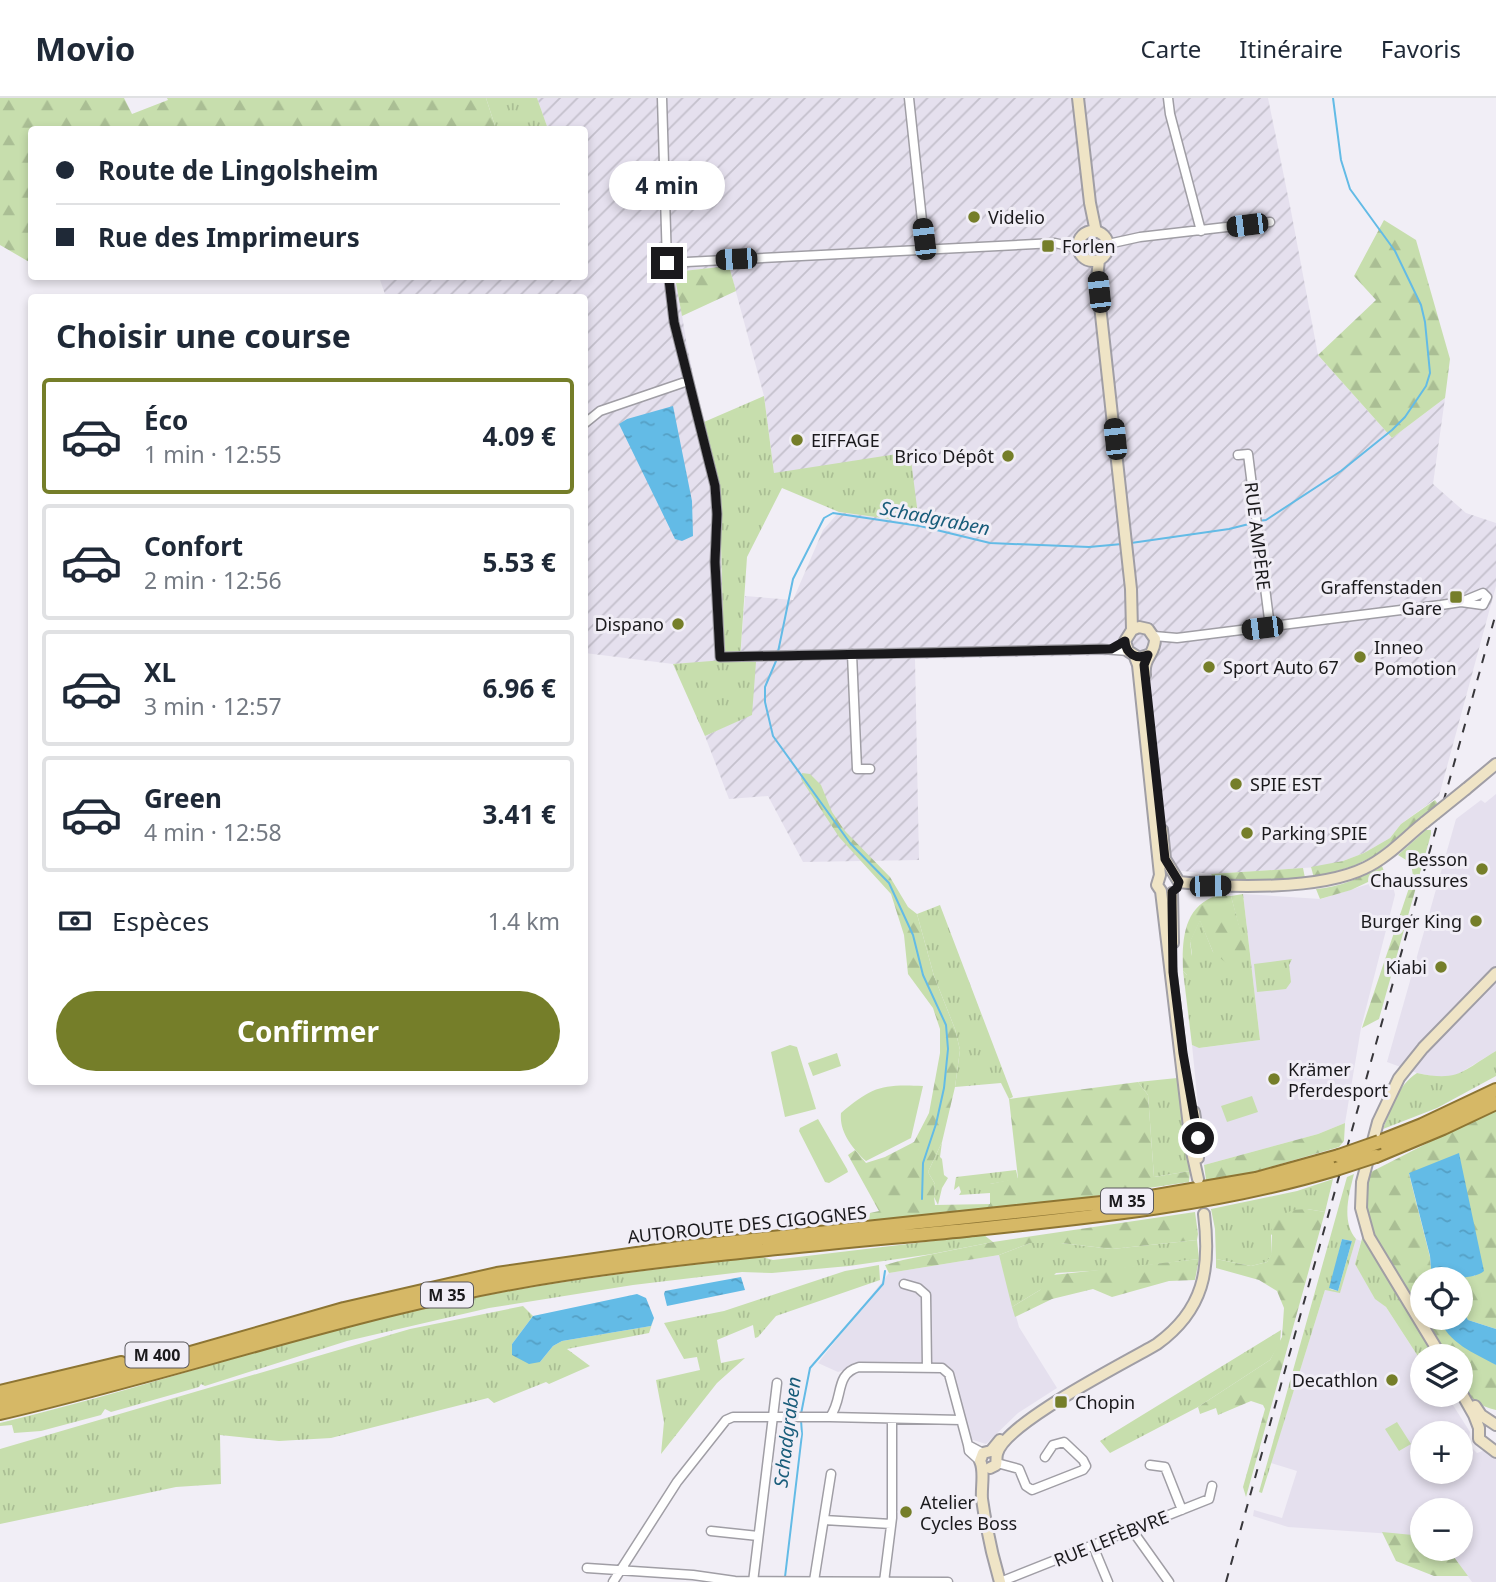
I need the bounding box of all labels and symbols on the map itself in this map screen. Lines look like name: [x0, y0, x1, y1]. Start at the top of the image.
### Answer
callout: 4 min: [609, 162, 725, 211]
place label: Videlio: [988, 205, 1045, 229]
marker: Videlio: [966, 209, 982, 225]
car: [1225, 212, 1270, 238]
car: [912, 217, 937, 261]
place label: Forlen: [1062, 234, 1116, 258]
marker: Forlen: [1040, 238, 1056, 254]
route end: [651, 247, 683, 279]
car: [715, 247, 758, 271]
car: [1087, 270, 1112, 314]
car: [1103, 417, 1128, 461]
place label: EIFFAGE: [811, 428, 880, 452]
marker: EIFFAGE: [789, 432, 805, 448]
place label: Brico Dépôt: [894, 444, 994, 468]
marker: Brico Dépôt: [1000, 448, 1016, 464]
street label: RUE AMPÈRE: [1239, 480, 1277, 592]
water label: Schadgraben: [878, 495, 992, 541]
place label: Graffenstaden Gare: [1321, 575, 1442, 620]
marker: Graffenstaden Gare: [1448, 589, 1464, 605]
place label: Dispano: [594, 612, 664, 636]
car: [1240, 615, 1285, 641]
marker: Dispano: [670, 616, 686, 632]
place label: Inneo Pomotion: [1374, 635, 1457, 680]
marker: Inneo Pomotion: [1352, 649, 1368, 665]
place label: Sport Auto 67: [1223, 655, 1339, 679]
marker: Sport Auto 67: [1201, 659, 1217, 675]
place label: SPIE EST: [1250, 772, 1321, 796]
marker: SPIE EST: [1228, 776, 1244, 792]
place label: Parking SPIE: [1261, 821, 1367, 845]
marker: Parking SPIE: [1239, 825, 1255, 841]
place label: Besson Chaussures: [1370, 847, 1468, 892]
marker: Besson Chaussures: [1474, 861, 1490, 877]
car: [1189, 875, 1232, 897]
place label: Burger King: [1361, 909, 1462, 933]
marker: Burger King: [1468, 913, 1484, 929]
place label: Kiabi: [1385, 955, 1427, 979]
marker: Kiabi: [1433, 959, 1449, 975]
place label: Krämer Pferdesport: [1288, 1057, 1389, 1102]
marker: Krämer Pferdesport: [1266, 1071, 1282, 1087]
route start: [1182, 1122, 1214, 1154]
road number: M 35: [1101, 1189, 1153, 1214]
street label: AUTOROUTE DES CIGOGNES: [626, 1199, 868, 1249]
road number: M 35: [421, 1282, 473, 1308]
road number: M 400: [125, 1343, 188, 1368]
place label: Decathlon: [1292, 1368, 1378, 1392]
marker: Decathlon: [1384, 1372, 1400, 1388]
water label: Schadgraben: [767, 1375, 807, 1489]
place label: Chopin: [1075, 1390, 1135, 1414]
marker: Chopin: [1053, 1394, 1069, 1410]
place label: Atelier Cycles Boss: [920, 1490, 1017, 1535]
marker: Atelier Cycles Boss: [898, 1504, 914, 1520]
street label: RUE LEFÈBVRE: [1050, 1504, 1172, 1572]

